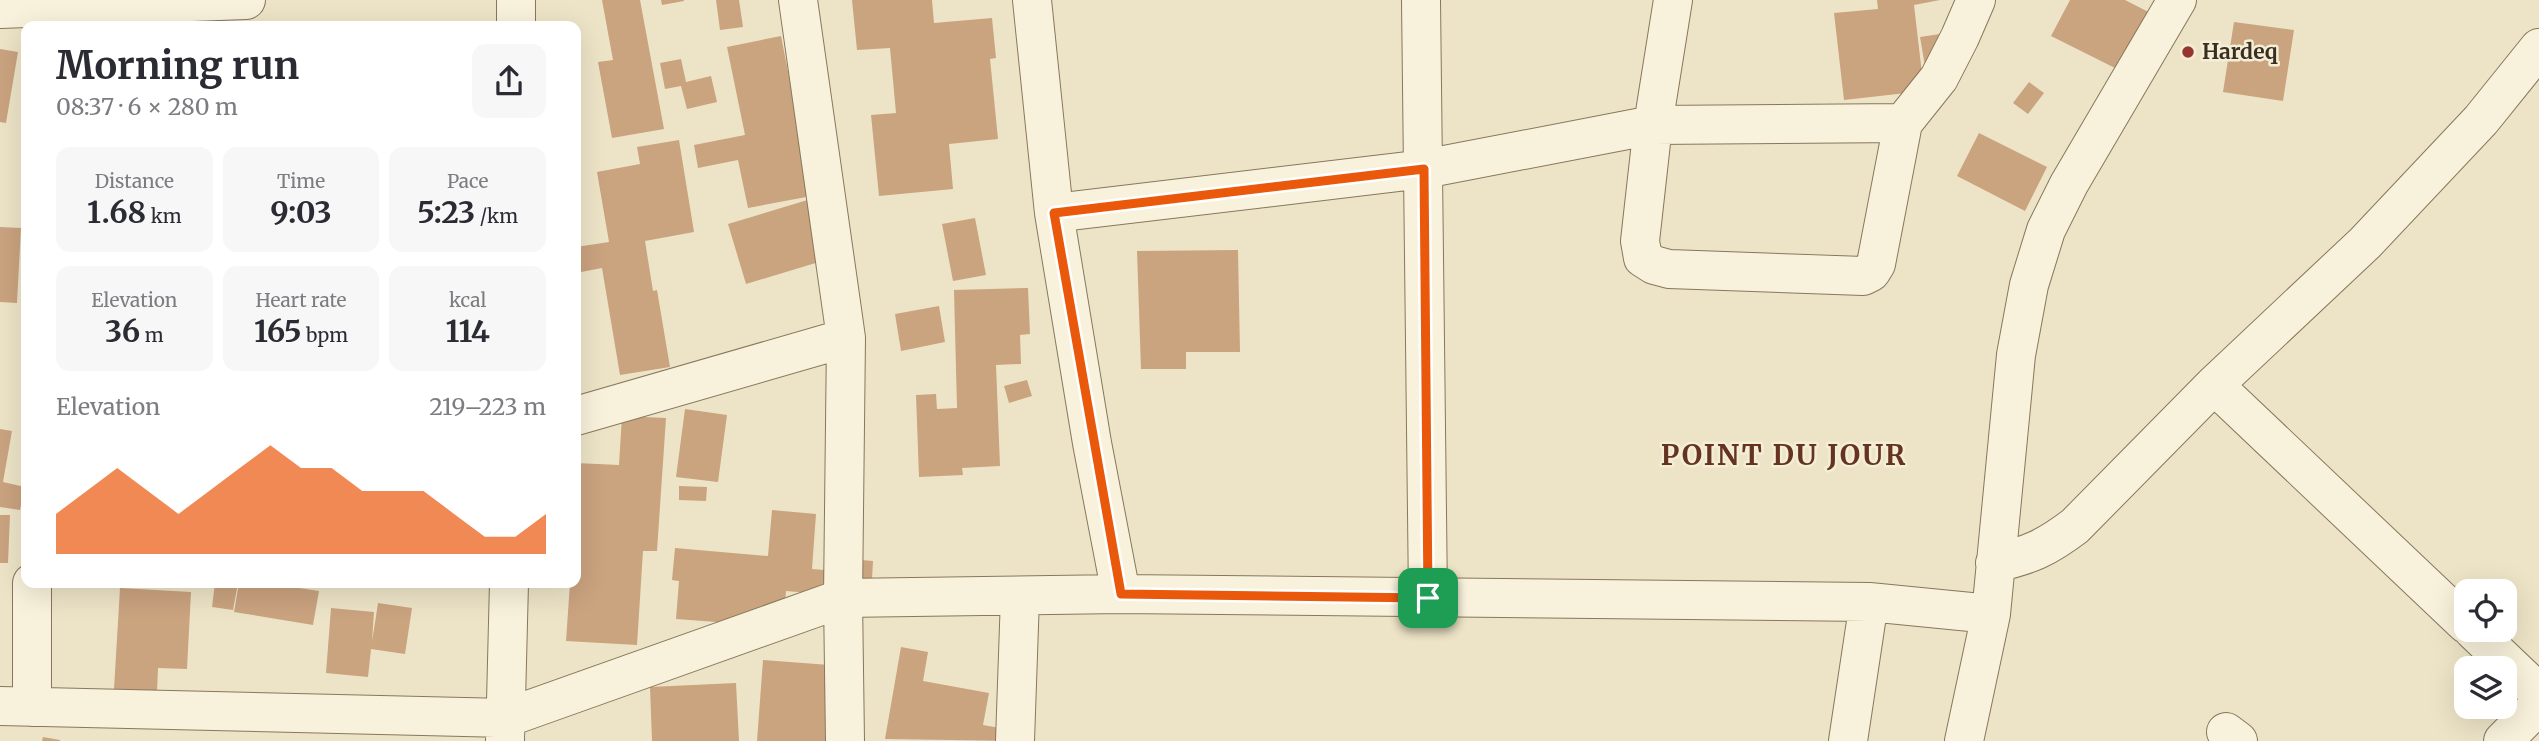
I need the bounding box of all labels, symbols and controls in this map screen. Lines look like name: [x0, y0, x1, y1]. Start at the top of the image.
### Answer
place label: Hardeq: [2202, 38, 2278, 65]
text: Morning run: [56, 42, 299, 89]
button: share: [472, 44, 546, 118]
marker: Hardeq: [2180, 44, 2196, 60]
text: 08:37 · 6 × 280 m: [56, 92, 238, 121]
text: Distance: [95, 169, 174, 193]
text: Time: [277, 169, 325, 193]
text: Pace: [447, 169, 488, 193]
text: 1.68: [87, 193, 146, 231]
text: 9:03: [270, 193, 332, 231]
text: 5:23: [417, 193, 475, 231]
text: km: [146, 204, 182, 228]
text: /km: [475, 204, 518, 228]
text: Elevation: [91, 288, 177, 312]
text: Heart rate: [256, 288, 346, 312]
text: kcal: [449, 288, 486, 312]
text: 36: [105, 312, 140, 350]
text: 165: [254, 312, 302, 350]
text: 114: [445, 312, 490, 350]
text: m: [140, 323, 164, 347]
text: bpm: [302, 323, 348, 347]
text: Elevation: [56, 392, 160, 421]
text: 219–223 m: [429, 392, 546, 421]
district label: POINT DU JOUR: [1661, 437, 1907, 473]
pin: [1398, 568, 1458, 628]
icon: arrive: [1409, 579, 1447, 617]
map controls: [2454, 579, 2517, 719]
button: locate: [2454, 579, 2517, 642]
button: layers: [2454, 656, 2517, 719]

